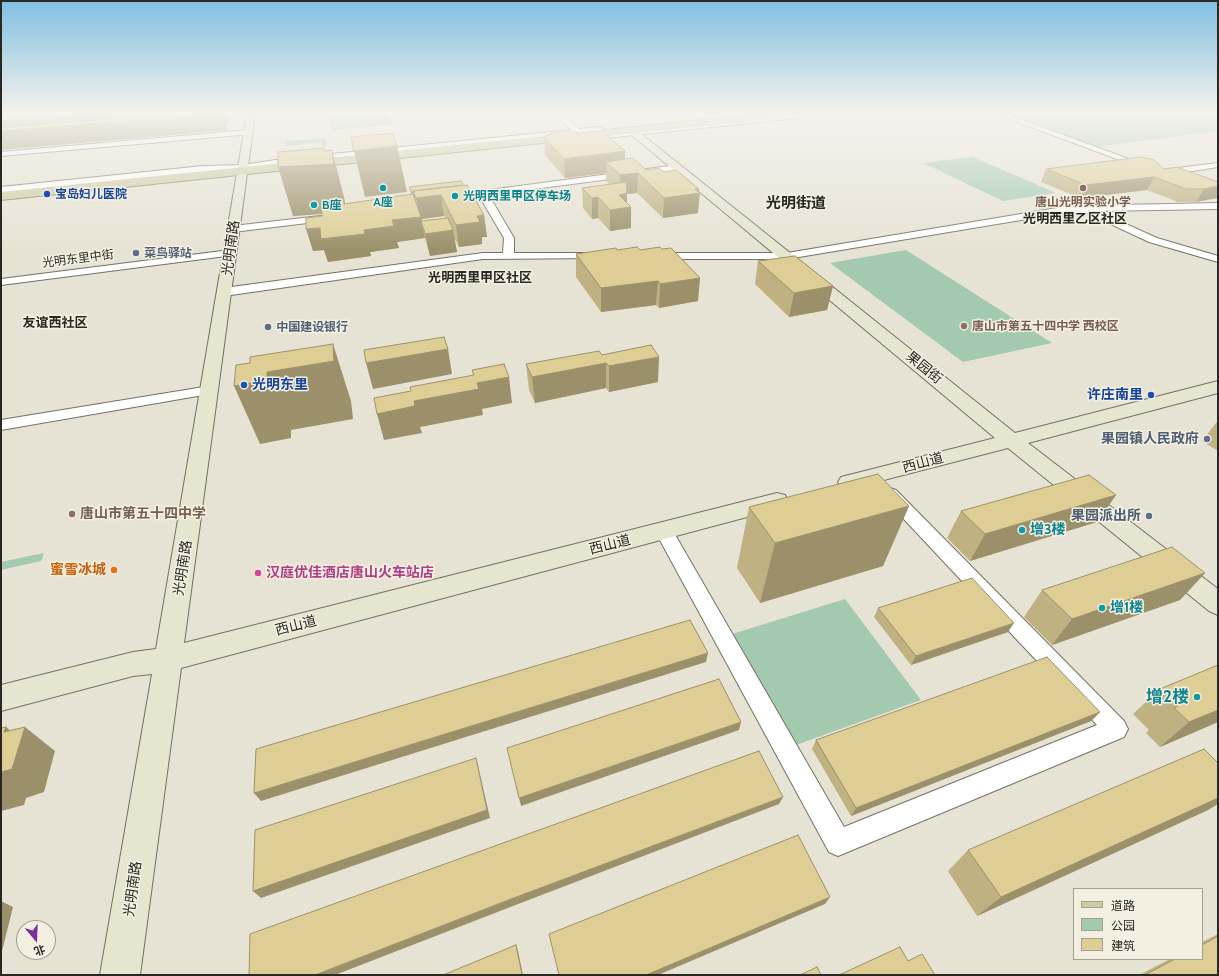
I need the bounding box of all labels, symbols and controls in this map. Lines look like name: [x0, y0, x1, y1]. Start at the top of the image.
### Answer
marker: A座: [378, 183, 388, 193]
marker: 唐山光明实验小学: [1078, 183, 1088, 193]
place label: 宝岛妇儿医院: [55, 187, 127, 201]
marker: 宝岛妇儿医院: [42, 189, 52, 199]
place label: 光明西里甲区停车场: [463, 189, 571, 203]
marker: 光明西里甲区停车场: [450, 191, 460, 201]
place label: A座: [373, 195, 393, 209]
district label: 光明街道: [766, 195, 826, 213]
place label: 唐山光明实验小学: [1035, 195, 1131, 209]
place label: B座: [322, 198, 342, 212]
marker: B座: [309, 200, 319, 210]
district label: 光明西里乙区社区: [1023, 211, 1127, 227]
street label: 光明南路: [219, 219, 243, 277]
place label: 菜鸟驿站: [144, 246, 192, 260]
street label: 光明东里中街: [41, 247, 115, 271]
marker: 菜鸟驿站: [131, 248, 141, 258]
district label: 光明西里甲区社区: [428, 270, 532, 286]
district label: 友谊西社区: [23, 315, 87, 331]
place label: 唐山市第五十四中学 西校区: [972, 319, 1119, 333]
place label: 中国建设银行: [276, 320, 348, 334]
marker: 唐山市第五十四中学 西校区: [959, 321, 969, 331]
marker: 中国建设银行: [263, 322, 273, 332]
street label: 果园街: [902, 348, 946, 388]
place label: 光明东里: [252, 377, 308, 393]
marker: 光明东里: [239, 380, 249, 390]
place label: 许庄南里: [1087, 387, 1143, 403]
marker: 许庄南里: [1146, 390, 1156, 400]
place label: 果园镇人民政府: [1101, 431, 1199, 447]
marker: 果园镇人民政府: [1202, 434, 1212, 444]
street label: 西山道: [901, 449, 945, 477]
place label: 唐山市第五十四中学: [80, 506, 206, 522]
place label: 果园派出所: [1071, 508, 1141, 524]
marker: 唐山市第五十四中学: [67, 509, 77, 519]
marker: 果园派出所: [1144, 511, 1154, 521]
place label: 增3楼: [1030, 522, 1066, 538]
marker: 增3楼: [1017, 525, 1027, 535]
street label: 西山道: [588, 532, 632, 558]
street label: 光明南路: [170, 539, 196, 597]
place label: 蜜雪冰城: [50, 562, 106, 578]
marker: 蜜雪冰城: [109, 565, 119, 575]
place label: 汉庭优佳酒店唐山火车站店: [266, 565, 434, 581]
marker: 汉庭优佳酒店唐山火车站店: [253, 568, 263, 578]
place label: 增1楼: [1110, 600, 1143, 616]
marker: 增1楼: [1097, 603, 1107, 613]
street label: 西山道: [274, 613, 318, 639]
place label: 增2楼: [1146, 687, 1189, 707]
marker: 增2楼: [1192, 692, 1202, 702]
street label: 光明南路: [121, 860, 145, 918]
legend: [1073, 888, 1203, 960]
text: 道路: [1111, 898, 1135, 913]
text: 公园: [1111, 918, 1135, 933]
north arrow: [16, 920, 56, 960]
text: 建筑: [1111, 938, 1135, 953]
text: 北: [32, 942, 47, 959]

